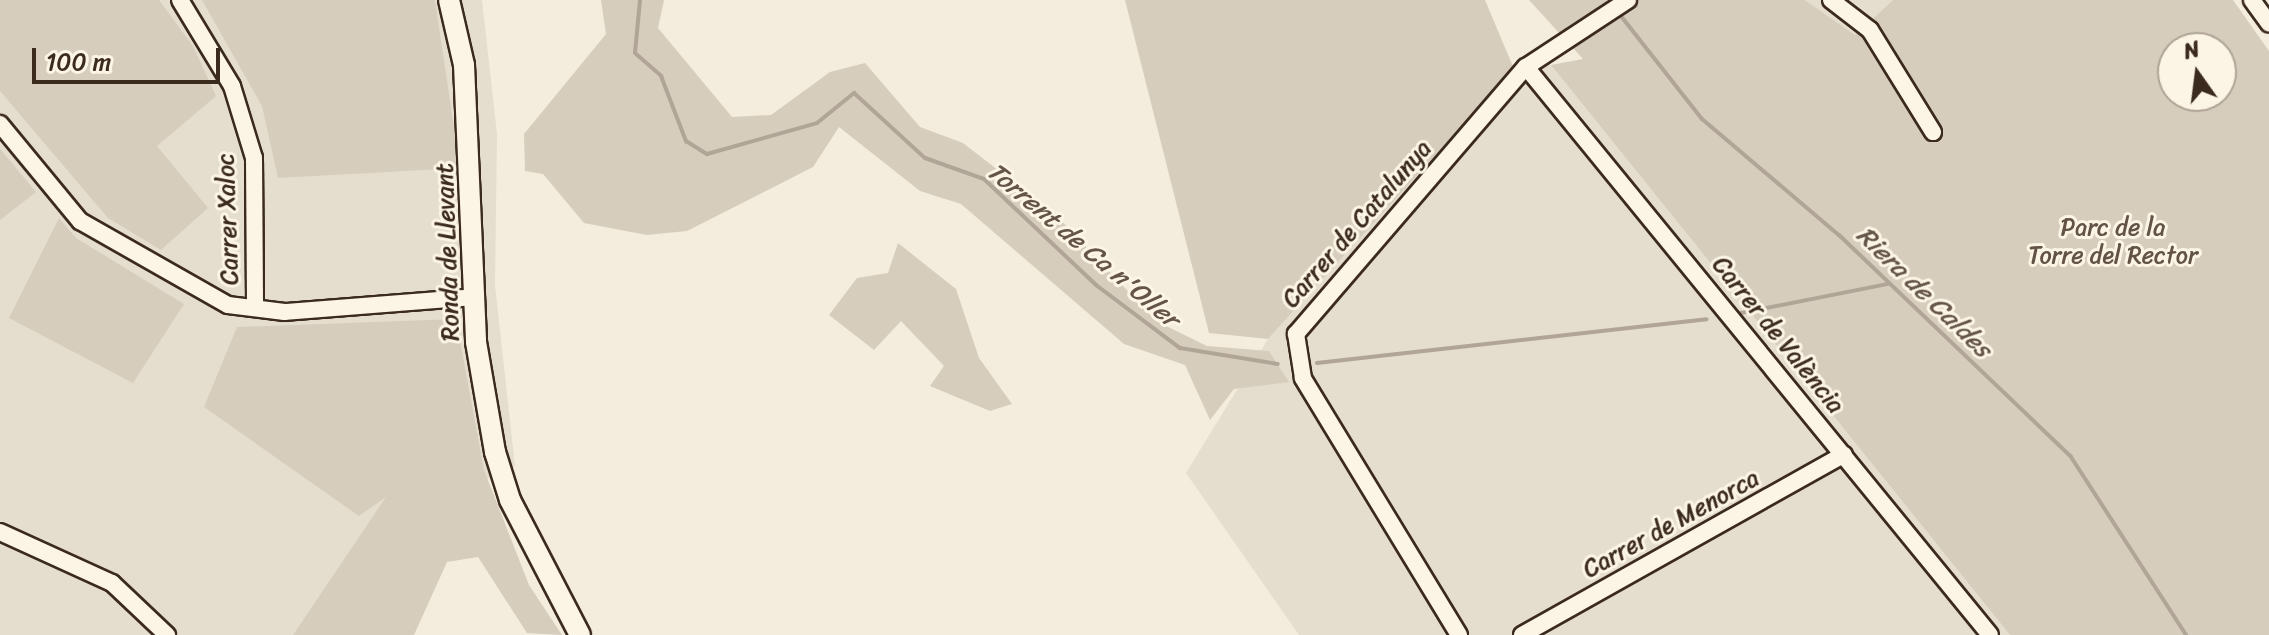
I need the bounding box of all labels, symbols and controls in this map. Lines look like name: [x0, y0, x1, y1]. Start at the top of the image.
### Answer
text: N: [2179, 29, 2204, 71]
scale bar: [36, 32, 224, 82]
north arrow: [2157, 32, 2237, 112]
text: 100 m: [46, 41, 111, 83]
street label: Carrer de Catalunya: [1276, 134, 1438, 314]
street label: Carrer Xaloc: [211, 152, 245, 286]
water label: Torrent de Ca n'Oller: [980, 155, 1186, 335]
street label: Ronda de Llevant: [430, 162, 466, 342]
park label: Parc de la Torre del Rector: [2027, 214, 2199, 270]
water label: Riera de Caldes: [1850, 220, 1998, 364]
street label: Carrer de València: [1706, 251, 1850, 419]
street label: Carrer de Menorca: [1578, 464, 1764, 584]

